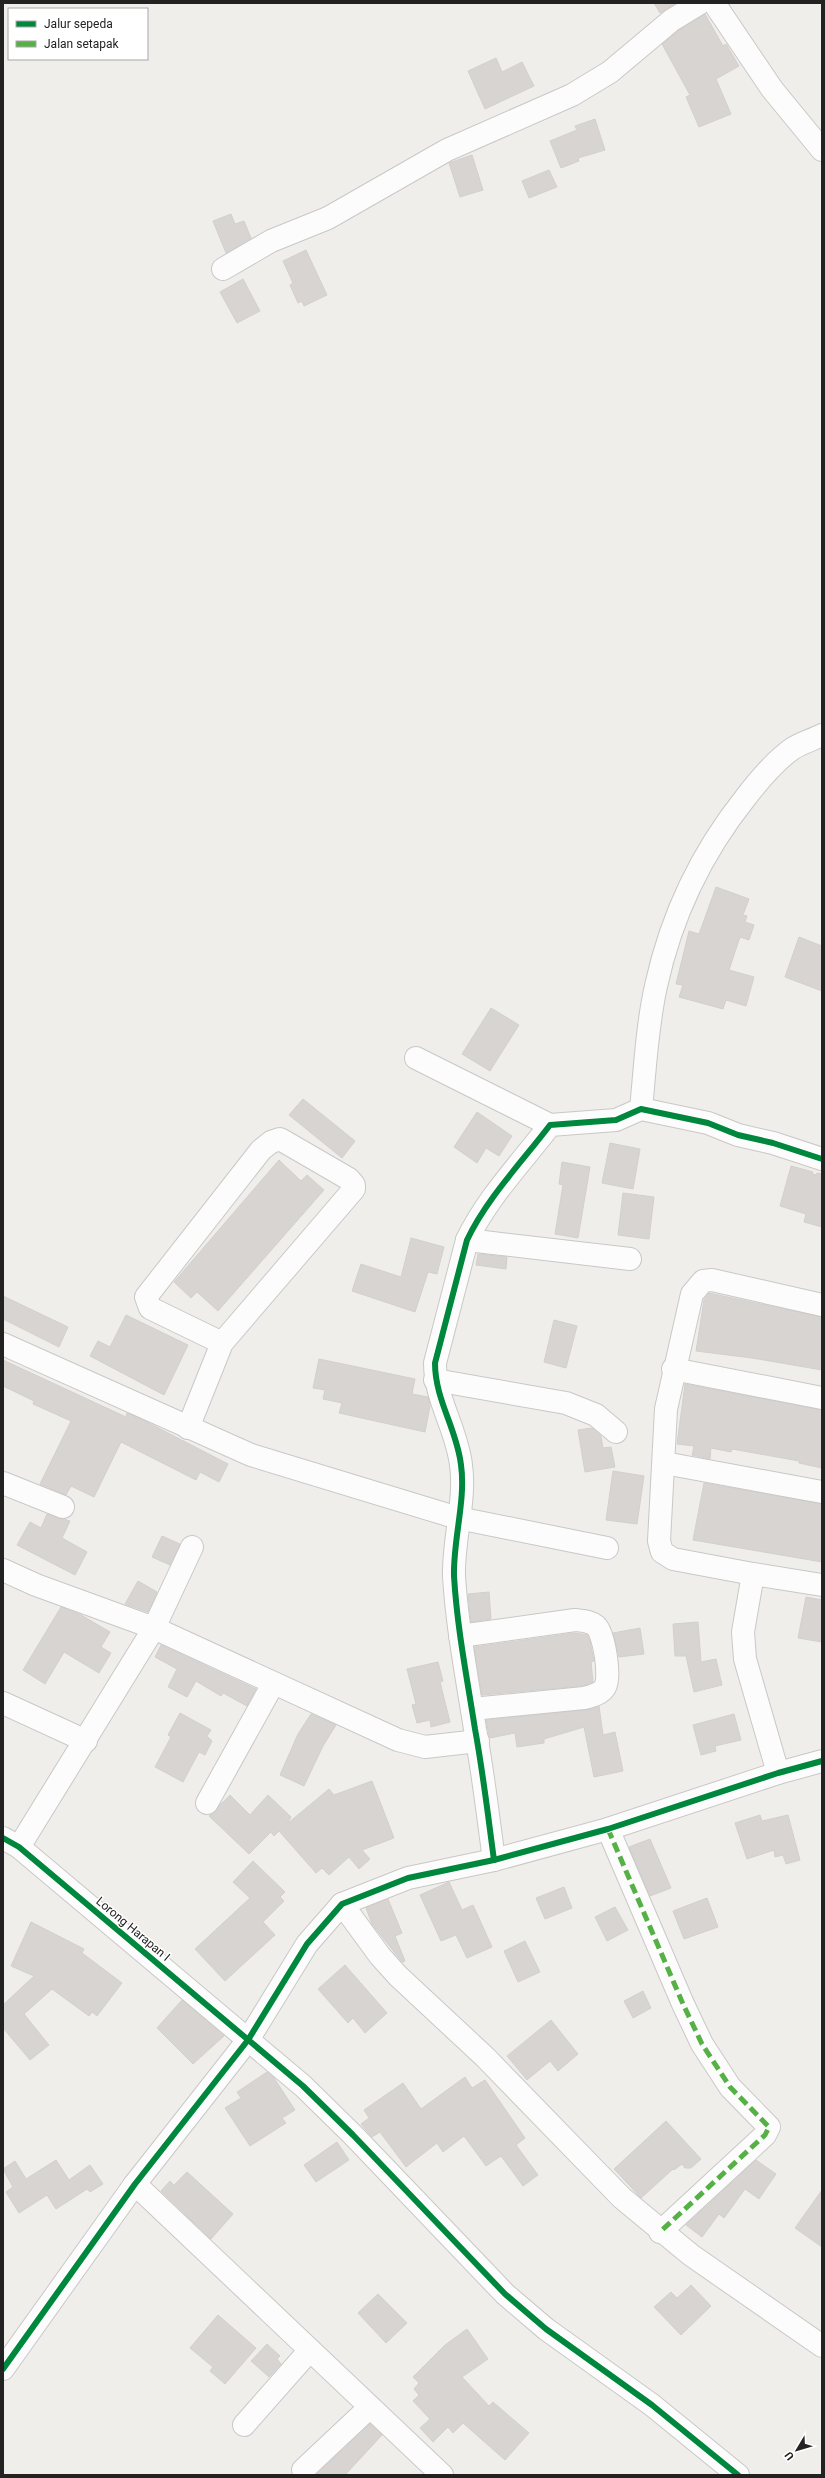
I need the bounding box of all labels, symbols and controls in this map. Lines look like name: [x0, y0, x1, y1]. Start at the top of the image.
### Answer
legend: [8, 8, 148, 60]
text: Jalur sepeda: [44, 17, 113, 31]
text: Jalan setapak: [44, 37, 119, 51]
street label: Lorong Harapan I: [93, 1894, 173, 1964]
north arrow: [777, 2430, 817, 2470]
text: U: [782, 2449, 797, 2463]

